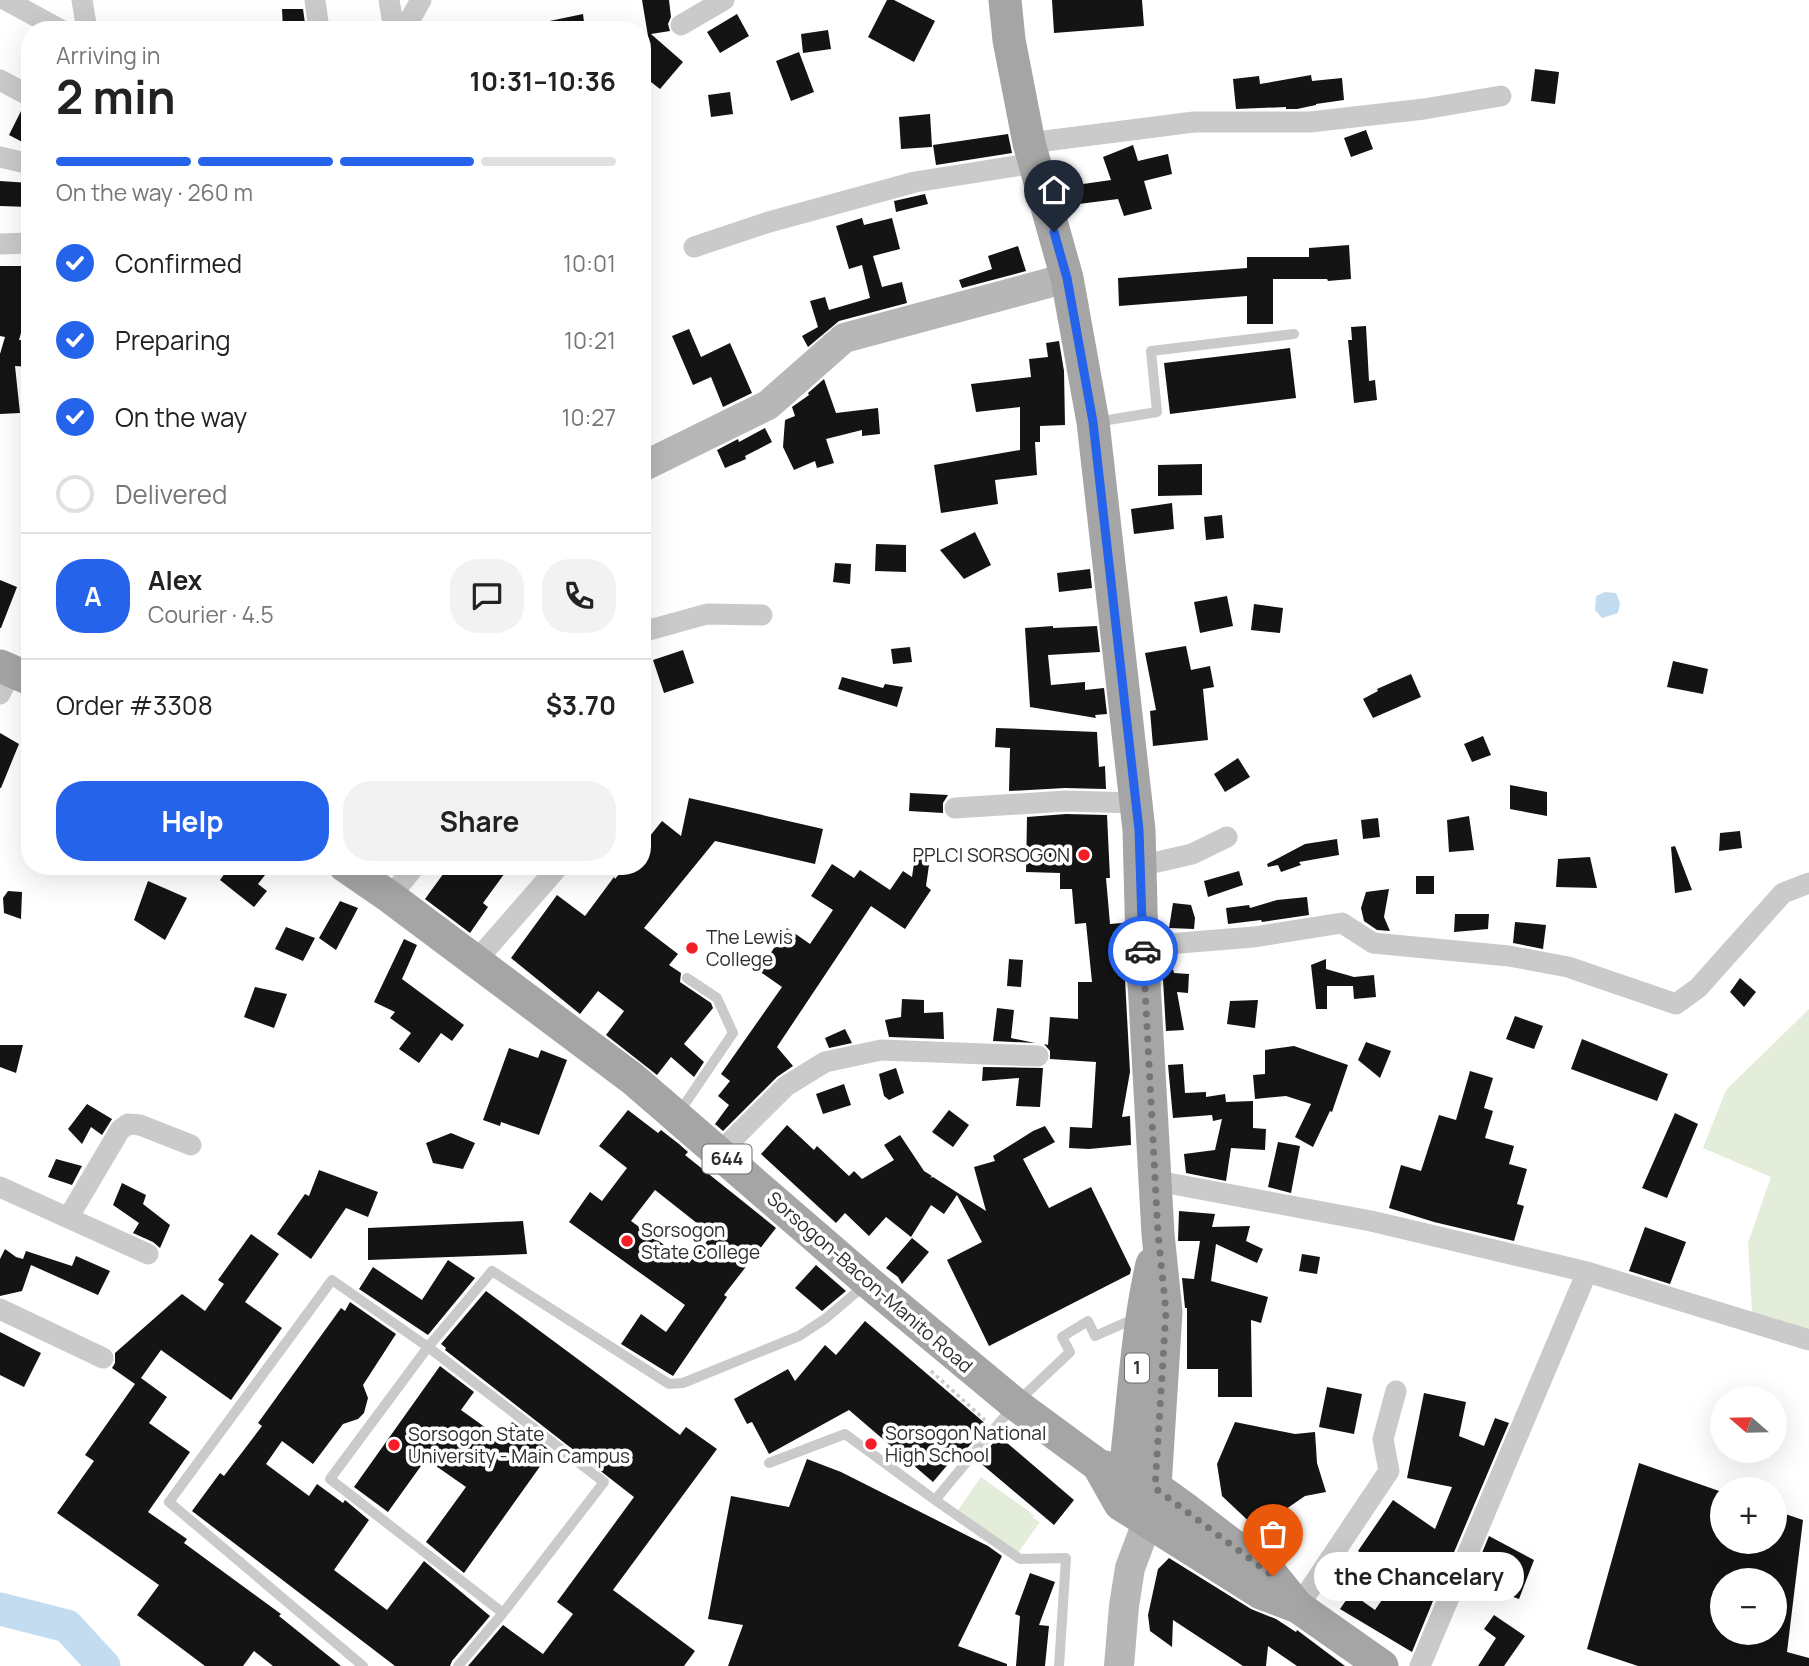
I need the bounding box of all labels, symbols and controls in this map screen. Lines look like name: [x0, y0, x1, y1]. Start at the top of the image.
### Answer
text: Arriving in: [56, 39, 161, 71]
text: 10:31–10:36: [470, 63, 616, 99]
text: 2 min: [56, 65, 176, 128]
pin: [1024, 160, 1084, 232]
icon: home: [1035, 171, 1073, 209]
text: On the way · 260 m: [56, 176, 253, 208]
icon: check: [56, 244, 94, 282]
text: Confirmed: [115, 245, 242, 281]
text: 10:01: [563, 247, 616, 279]
icon: check: [56, 321, 94, 359]
text: Preparing: [115, 322, 231, 358]
text: 10:21: [564, 324, 616, 356]
icon: check: [56, 398, 94, 436]
text: On the way: [115, 399, 247, 435]
text: 10:27: [561, 401, 616, 433]
text: Delivered: [115, 476, 227, 512]
button: chat: [450, 559, 524, 633]
button: phone: [542, 559, 616, 633]
text: Alex: [148, 562, 202, 598]
text: A: [84, 578, 102, 614]
text: Courier · 4.5: [148, 598, 274, 630]
text: Order #3308: [56, 687, 213, 723]
text: $3.70: [546, 687, 616, 723]
button: Help: [56, 781, 329, 861]
button: Share: [343, 781, 616, 861]
place label: PPLCI SORSOGON: [912, 842, 1070, 868]
marker: PPLCI SORSOGON: [1076, 847, 1092, 863]
courier: [1108, 916, 1178, 986]
place label: The Lewis College: [706, 924, 793, 972]
icon: car: [1124, 932, 1162, 970]
marker: The Lewis College: [684, 940, 700, 956]
road number: 644: [702, 1144, 752, 1174]
street label: Sorsogon-Bacon-Manito Road: [762, 1185, 978, 1379]
place label: Sorsogon State College: [641, 1217, 760, 1265]
marker: Sorsogon State College: [619, 1233, 635, 1249]
road number: 1: [1125, 1353, 1149, 1382]
north arrow: [1710, 1386, 1787, 1463]
map controls: [1710, 1386, 1787, 1645]
place label: Sorsogon National High School: [885, 1420, 1046, 1468]
place label: Sorsogon State University - Main Campus: [408, 1421, 630, 1469]
marker: Sorsogon National High School: [863, 1436, 879, 1452]
marker: Sorsogon State University - Main Campus: [386, 1437, 402, 1453]
button: +: [1710, 1477, 1787, 1554]
pin: [1243, 1504, 1303, 1576]
icon: bag: [1254, 1515, 1292, 1553]
callout: the Chancelary: [1315, 1552, 1525, 1600]
text: the Chancelary: [1334, 1560, 1504, 1592]
button: −: [1710, 1568, 1787, 1645]

